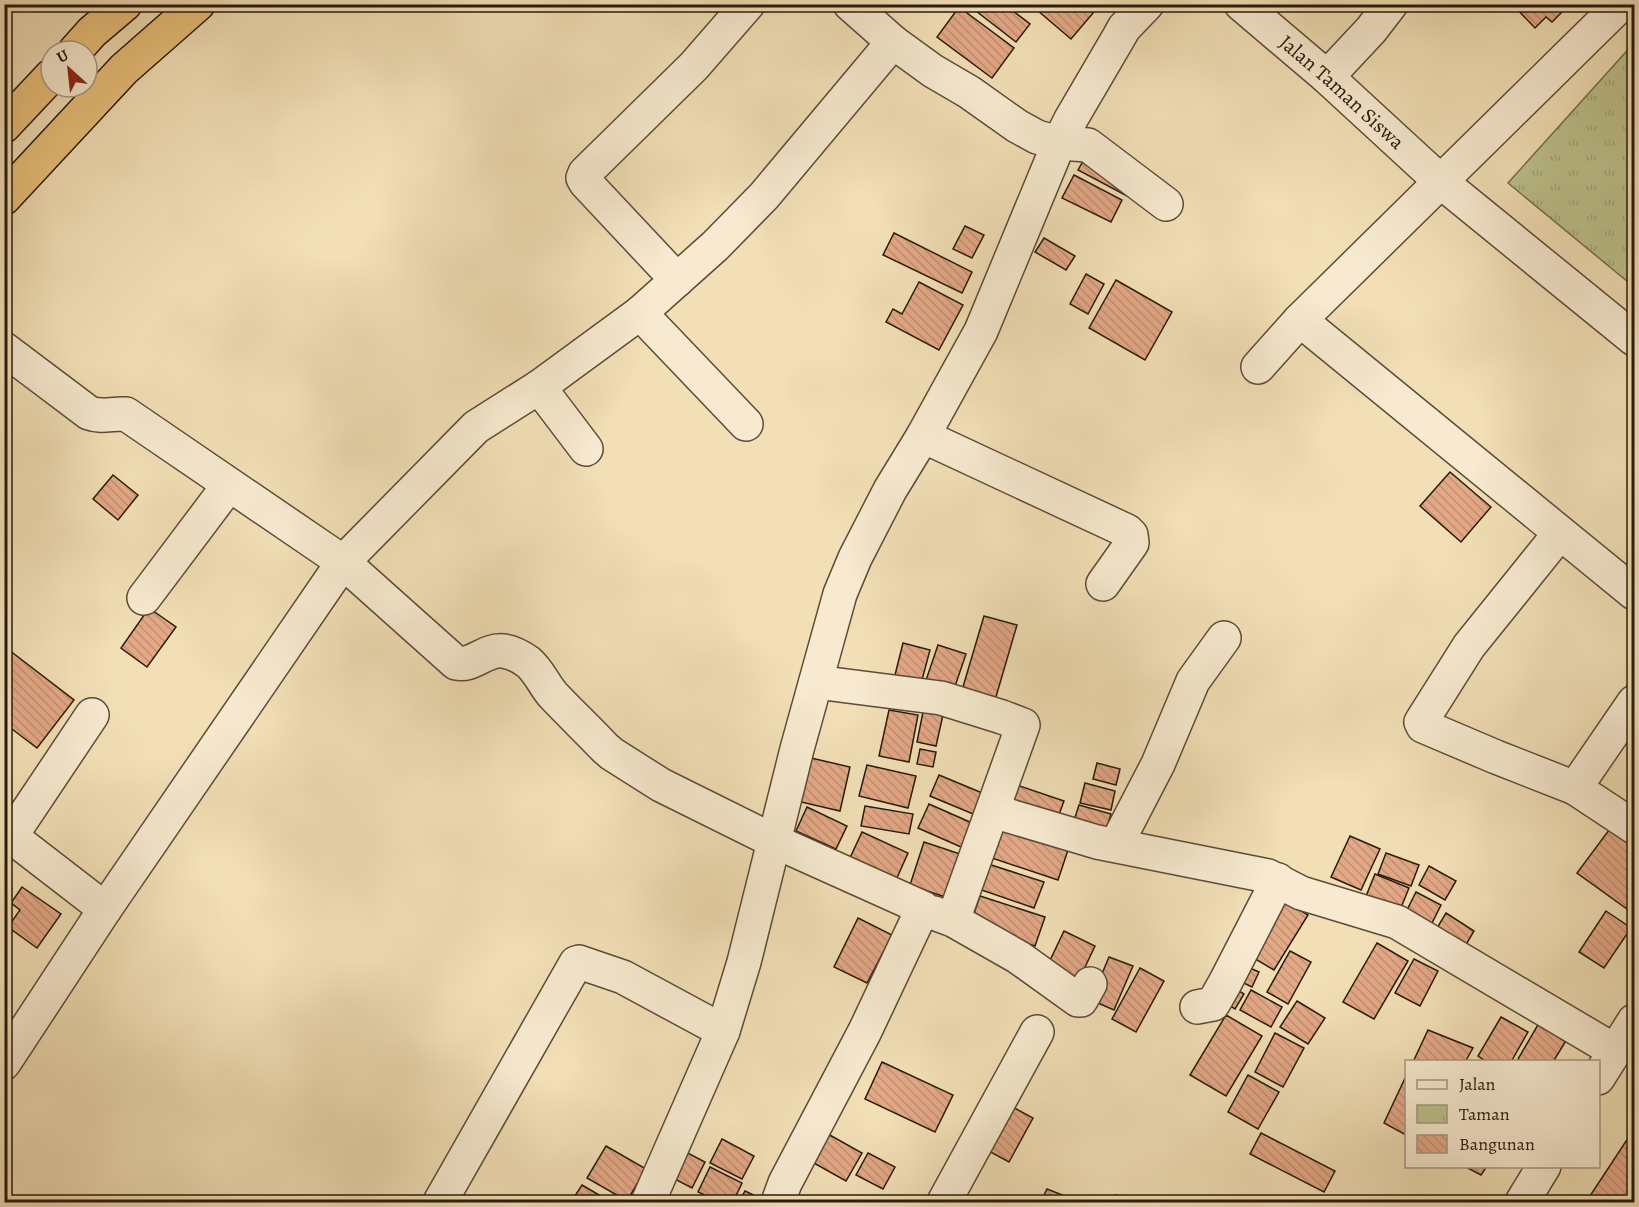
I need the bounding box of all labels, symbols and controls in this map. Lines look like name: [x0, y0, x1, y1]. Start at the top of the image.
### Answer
street label: Jalan Taman Siswa: [1273, 28, 1411, 156]
north arrow: [39, 39, 99, 99]
text: U: [53, 44, 73, 69]
legend: [1405, 1060, 1600, 1168]
text: Jalan: [1459, 1072, 1496, 1096]
text: Taman: [1459, 1102, 1510, 1126]
text: Bangunan: [1459, 1132, 1535, 1156]

